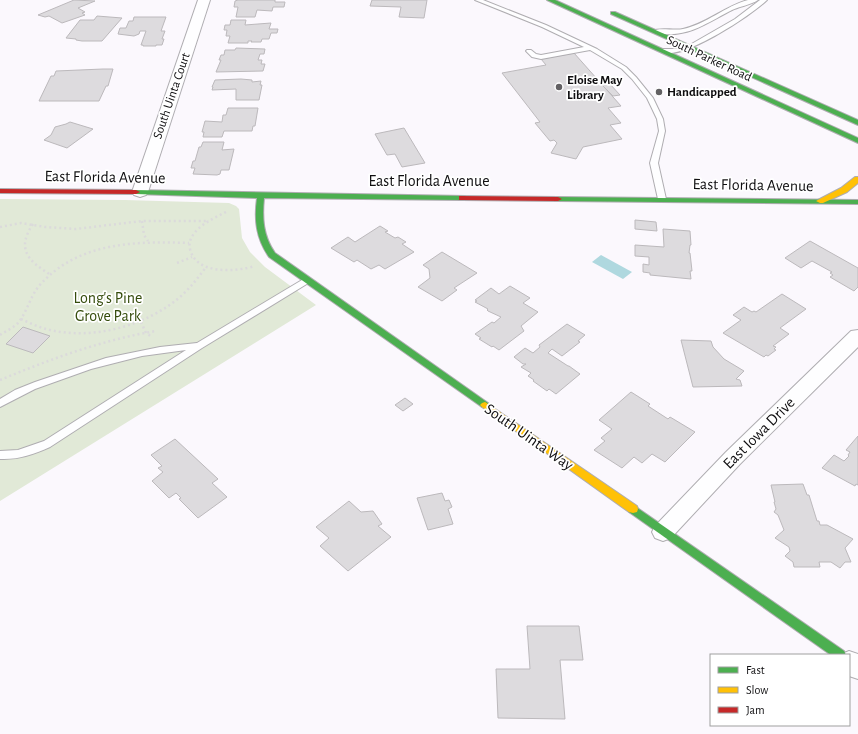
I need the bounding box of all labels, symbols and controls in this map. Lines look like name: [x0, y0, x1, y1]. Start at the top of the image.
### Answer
street label: South Parker Road: [664, 34, 754, 85]
street label: South Uinta Court: [151, 51, 193, 141]
place label: Eloise May Library: [567, 74, 622, 102]
marker: Eloise May Library: [554, 82, 564, 92]
place label: Handicapped: [667, 86, 737, 99]
marker: Handicapped: [654, 87, 664, 97]
street label: East Florida Avenue: [44, 168, 166, 186]
street label: East Florida Avenue: [368, 173, 490, 189]
street label: East Florida Avenue: [692, 176, 814, 194]
park label: Long's Pine Grove Park: [74, 290, 142, 324]
street label: East Iowa Drive: [720, 394, 798, 472]
street label: South Uinta Way: [481, 401, 576, 474]
legend: [710, 654, 850, 726]
text: Fast: [746, 664, 765, 676]
text: Slow: [746, 684, 768, 696]
text: Jam: [746, 704, 765, 716]

